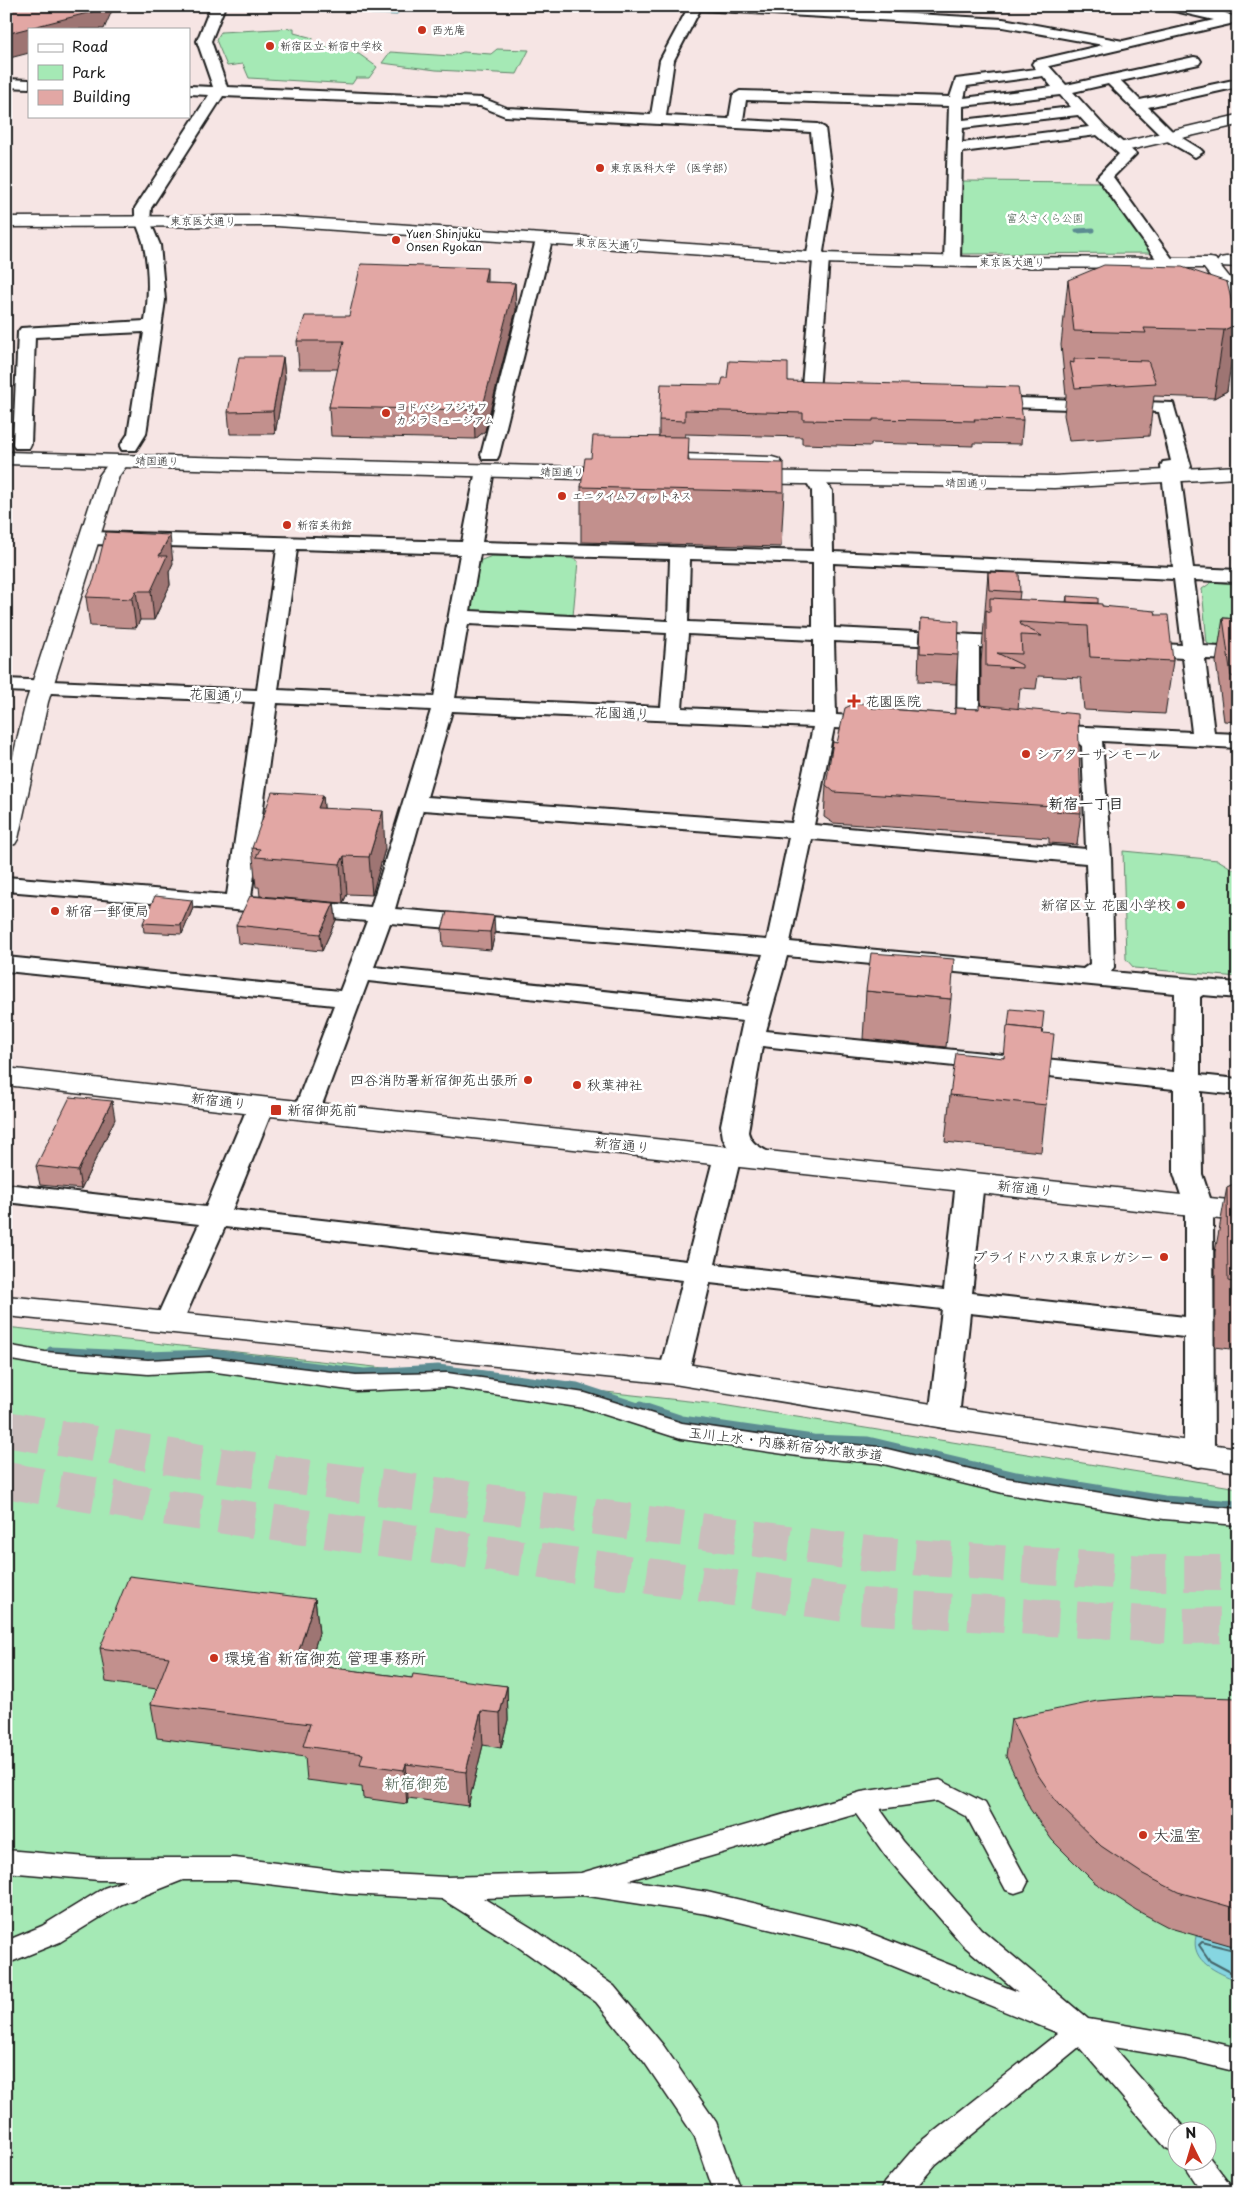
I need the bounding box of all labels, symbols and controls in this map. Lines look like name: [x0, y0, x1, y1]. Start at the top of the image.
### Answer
place label: 西光庵: [432, 21, 465, 38]
marker: 西光庵: [416, 24, 428, 36]
legend: [28, 28, 190, 118]
text: Road: [72, 34, 108, 57]
place label: 新宿区立 新宿中学校: [280, 37, 383, 54]
marker: 新宿区立 新宿中学校: [264, 40, 276, 52]
text: Park: [72, 60, 106, 83]
text: Building: [72, 84, 131, 107]
place label: 東京医科大学 （医学部）: [610, 159, 735, 176]
marker: 東京医科大学 （医学部）: [594, 162, 606, 174]
park label: 富久さくら公園: [1007, 209, 1084, 226]
street label: 東京医大通り: [170, 212, 236, 229]
place label: Yuen Shinjuku Onsen Ryokan: [406, 225, 482, 255]
street label: 東京医大通り: [575, 233, 642, 254]
marker: Yuen Shinjuku Onsen Ryokan: [390, 234, 402, 246]
street label: 東京医大通り: [979, 253, 1045, 270]
place label: ヨドバシ フジサワ カメラミュージアム: [396, 398, 495, 428]
marker: ヨドバシ フジサワ カメラミュージアム: [380, 407, 392, 419]
street label: 靖国通り: [135, 452, 179, 469]
street label: 靖国通り: [540, 463, 584, 480]
street label: 靖国通り: [945, 474, 989, 491]
place label: エニタイムフィットネス: [572, 487, 692, 504]
marker: エニタイムフィットネス: [556, 490, 568, 502]
place label: 新宿美術館: [297, 516, 352, 533]
marker: 新宿美術館: [281, 519, 293, 531]
street label: 花園通り: [189, 683, 246, 706]
place label: 花園医院: [865, 690, 921, 711]
marker: 花園医院: [847, 694, 861, 708]
street label: 花園通り: [594, 701, 650, 724]
place label: シアターサンモール: [1036, 743, 1161, 764]
marker: シアターサンモール: [1020, 748, 1032, 760]
district label: 新宿一丁目: [1048, 791, 1124, 814]
place label: 新宿区立 花園小学校: [1040, 894, 1171, 915]
marker: 新宿区立 花園小学校: [1175, 899, 1187, 911]
place label: 新宿一郵便局: [65, 900, 149, 921]
marker: 新宿一郵便局: [49, 905, 61, 917]
place label: 四谷消防署新宿御苑出張所: [350, 1069, 518, 1090]
marker: 四谷消防署新宿御苑出張所: [522, 1074, 534, 1086]
place label: 秋葉神社: [587, 1074, 643, 1095]
marker: 秋葉神社: [571, 1079, 583, 1091]
street label: 新宿通り: [190, 1087, 248, 1114]
place label: 新宿御苑前: [287, 1099, 357, 1120]
marker: 新宿御苑前: [269, 1103, 283, 1117]
street label: 新宿通り: [593, 1131, 651, 1158]
street label: 新宿通り: [996, 1174, 1054, 1201]
place label: プライドハウス東京レガシー: [973, 1246, 1154, 1267]
marker: プライドハウス東京レガシー: [1158, 1251, 1170, 1263]
street label: 玉川上水・内藤新宿分水散歩道: [688, 1421, 885, 1466]
place label: 環境省 新宿御苑 管理事務所: [224, 1645, 426, 1669]
marker: 環境省 新宿御苑 管理事務所: [208, 1652, 220, 1664]
park label: 新宿御苑: [384, 1770, 448, 1794]
place label: 大温室: [1153, 1822, 1201, 1846]
marker: 大温室: [1137, 1829, 1149, 1841]
north arrow: [1166, 2120, 1216, 2170]
text: N: [1184, 2122, 1197, 2143]

